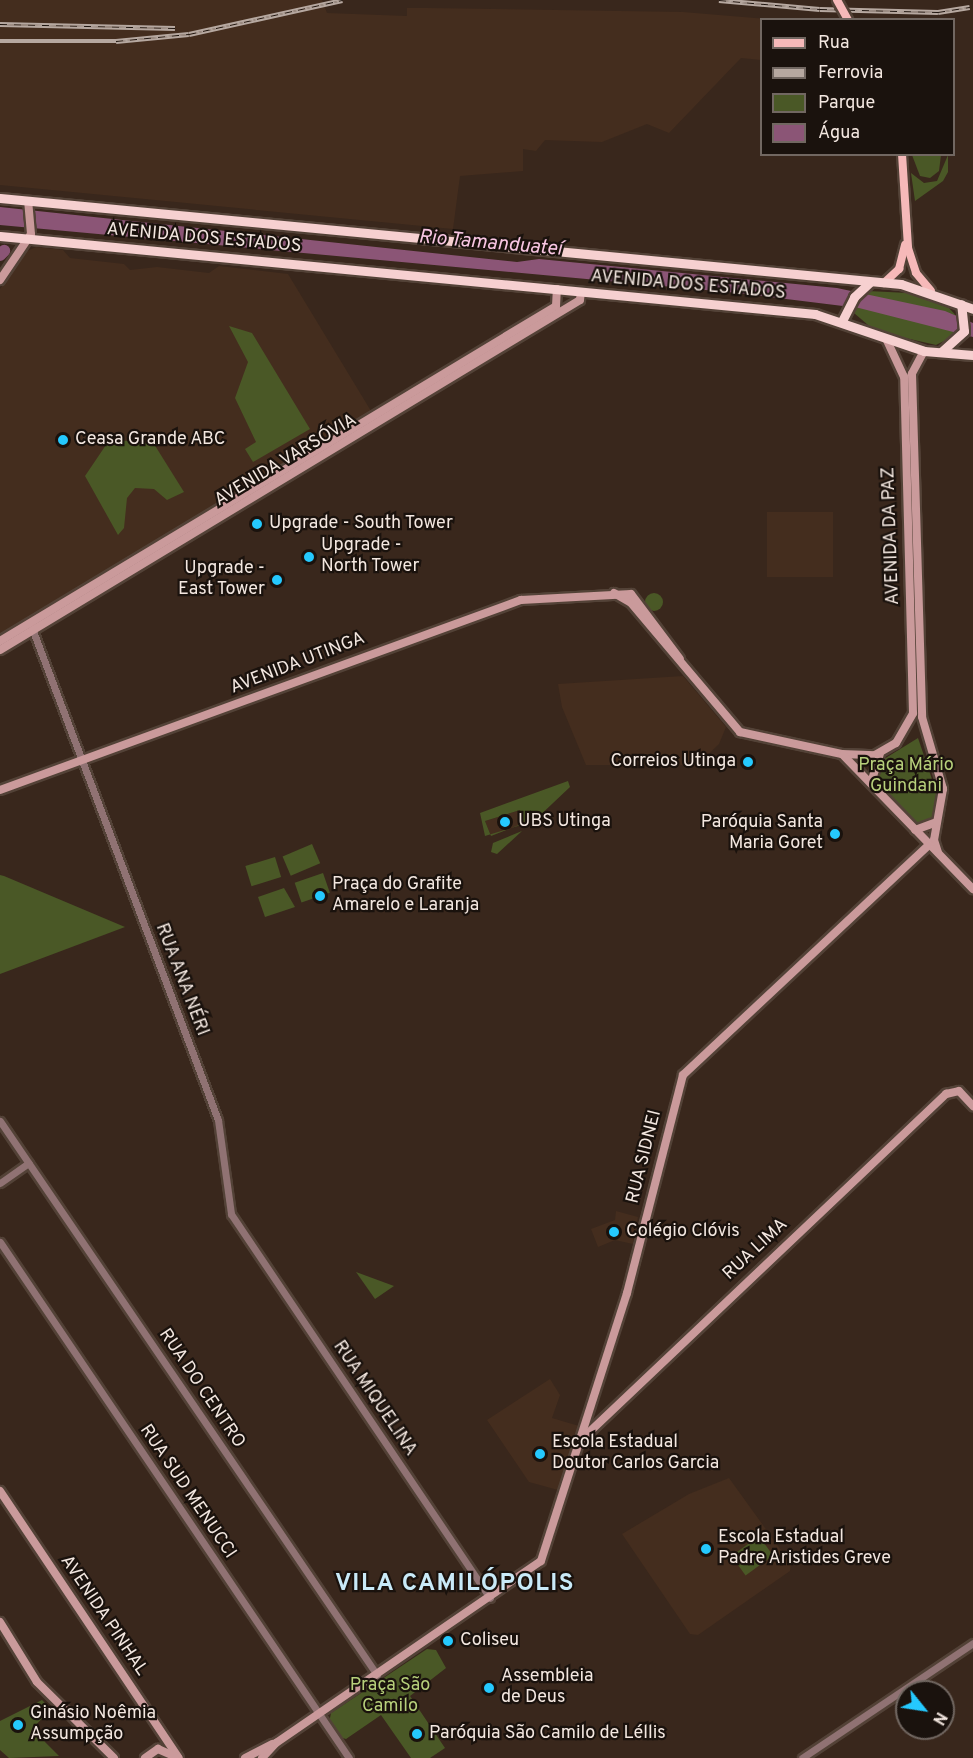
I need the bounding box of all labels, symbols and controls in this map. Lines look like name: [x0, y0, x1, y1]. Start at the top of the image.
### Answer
legend: [760, 18, 955, 156]
text: Rua: [818, 32, 849, 55]
text: Ferrovia: [818, 62, 883, 85]
text: Parque: [818, 92, 875, 115]
text: Água: [818, 122, 860, 145]
street label: AVENIDA DOS ESTADOS: [105, 220, 303, 258]
water label: Rio Tamanduateí: [417, 226, 563, 262]
street label: AVENIDA DOS ESTADOS: [589, 267, 787, 305]
street label: AVENIDA VARSÓVIA: [210, 410, 362, 512]
place label: Ceasa Grande ABC: [75, 429, 226, 451]
marker: Ceasa Grande ABC: [56, 433, 70, 447]
street label: AVENIDA DA PAZ: [879, 466, 905, 606]
place label: Upgrade - South Tower: [269, 513, 454, 535]
marker: Upgrade - South Tower: [250, 517, 264, 531]
place label: Upgrade - North Tower: [321, 536, 420, 578]
marker: Upgrade - North Tower: [302, 550, 316, 564]
place label: Upgrade - East Tower: [177, 559, 265, 602]
marker: Upgrade - East Tower: [270, 573, 284, 587]
street label: AVENIDA UTINGA: [227, 628, 369, 700]
place label: Correios Utinga: [611, 751, 736, 773]
marker: Correios Utinga: [741, 755, 755, 769]
park label: Praça Mário Guindani: [858, 756, 954, 798]
place label: UBS Utinga: [518, 811, 611, 833]
marker: UBS Utinga: [496, 813, 514, 831]
place label: Paróquia Santa Maria Goret: [701, 813, 823, 856]
marker: Paróquia Santa Maria Goret: [828, 827, 842, 841]
place label: Praça do Grafite Amarelo e Laranja: [332, 875, 479, 918]
marker: Praça do Grafite Amarelo e Laranja: [313, 889, 327, 903]
street label: RUA ANA NÉRI: [149, 920, 213, 1040]
street label: RUA SIDNEI: [623, 1108, 667, 1206]
street label: RUA LIMA: [719, 1214, 793, 1286]
place label: Colégio Clóvis: [626, 1221, 740, 1243]
marker: Colégio Clóvis: [607, 1225, 621, 1239]
street label: RUA DO CENTRO: [153, 1325, 249, 1453]
street label: RUA MIQUELINA: [327, 1337, 421, 1461]
street label: RUA SUD MENUCCI: [134, 1421, 240, 1563]
place label: Escola Estadual Doutor Carlos Garcia: [552, 1433, 719, 1476]
marker: Escola Estadual Doutor Carlos Garcia: [533, 1447, 547, 1461]
place label: Escola Estadual Padre Aristides Greve: [718, 1528, 892, 1570]
marker: Escola Estadual Padre Aristides Greve: [699, 1542, 713, 1556]
street label: AVENIDA PINHAL: [54, 1551, 152, 1681]
district label: VILA CAMILÓPOLIS: [334, 1571, 576, 1599]
place label: Coliseu: [460, 1630, 519, 1652]
marker: Coliseu: [441, 1634, 455, 1648]
place label: Assembleia de Deus: [501, 1667, 594, 1710]
park label: Praça São Camilo: [350, 1676, 430, 1718]
north arrow: [895, 1680, 955, 1740]
marker: Assembleia de Deus: [482, 1681, 496, 1695]
place label: Ginásio Noêmia Assumpção: [30, 1704, 156, 1746]
text: N: [927, 1708, 950, 1728]
marker: Ginásio Noêmia Assumpção: [11, 1718, 25, 1732]
place label: Paróquia São Camilo de Léllis: [429, 1723, 666, 1745]
marker: Paróquia São Camilo de Léllis: [410, 1727, 424, 1741]

